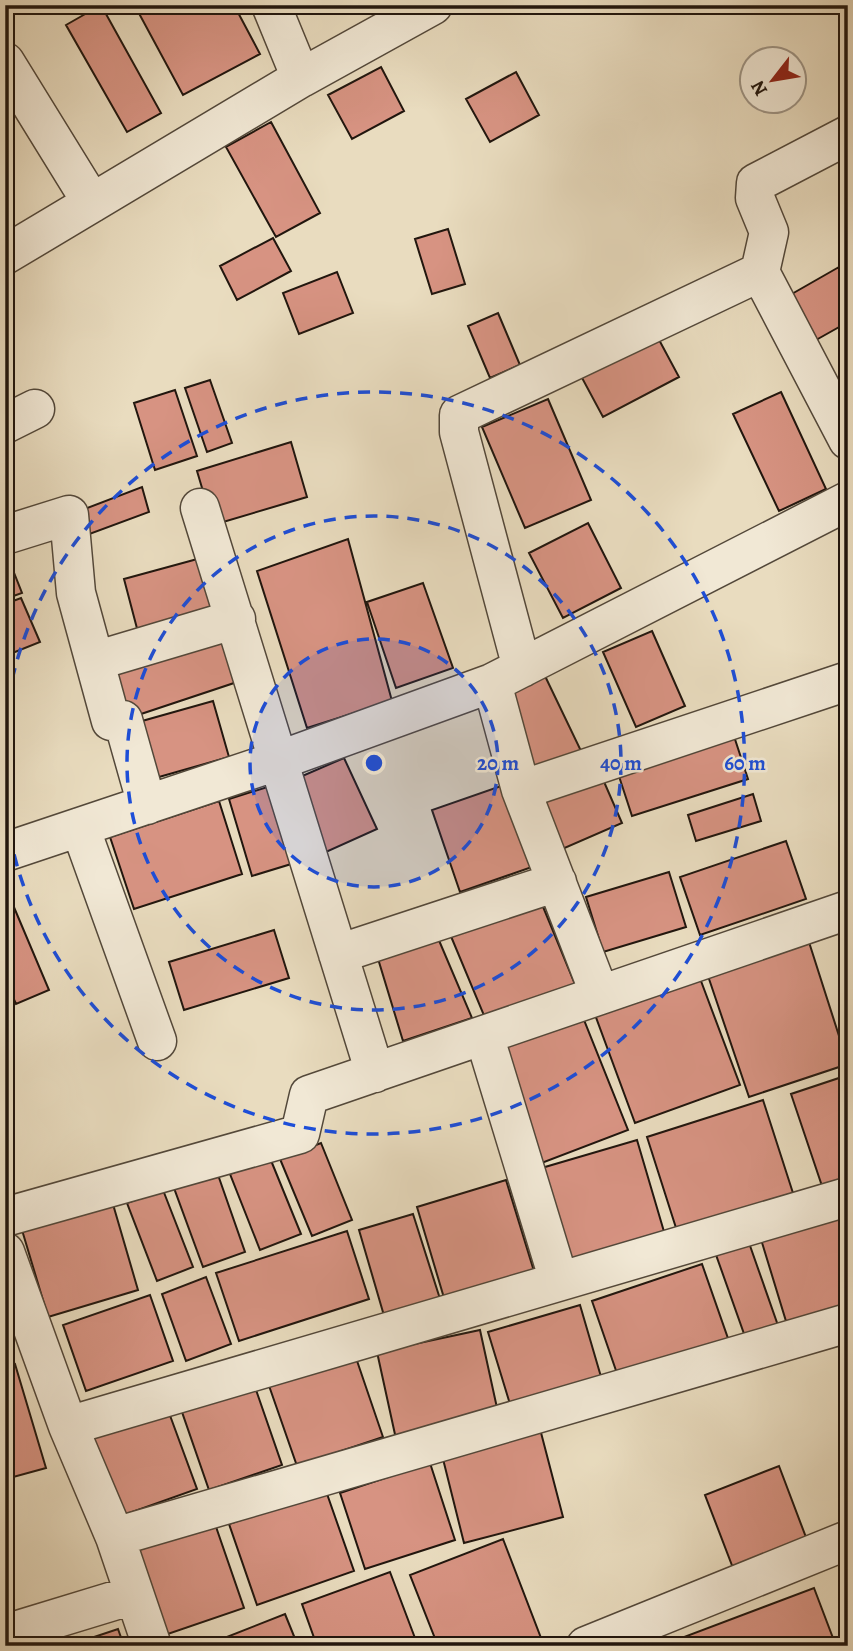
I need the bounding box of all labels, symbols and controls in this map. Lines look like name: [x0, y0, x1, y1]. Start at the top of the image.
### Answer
north arrow: [738, 46, 808, 116]
text: N: [744, 75, 774, 101]
text: 20 m: [477, 749, 519, 777]
text: 40 m: [600, 749, 642, 777]
text: 60 m: [724, 749, 766, 777]
centre of rings: [362, 751, 386, 775]

